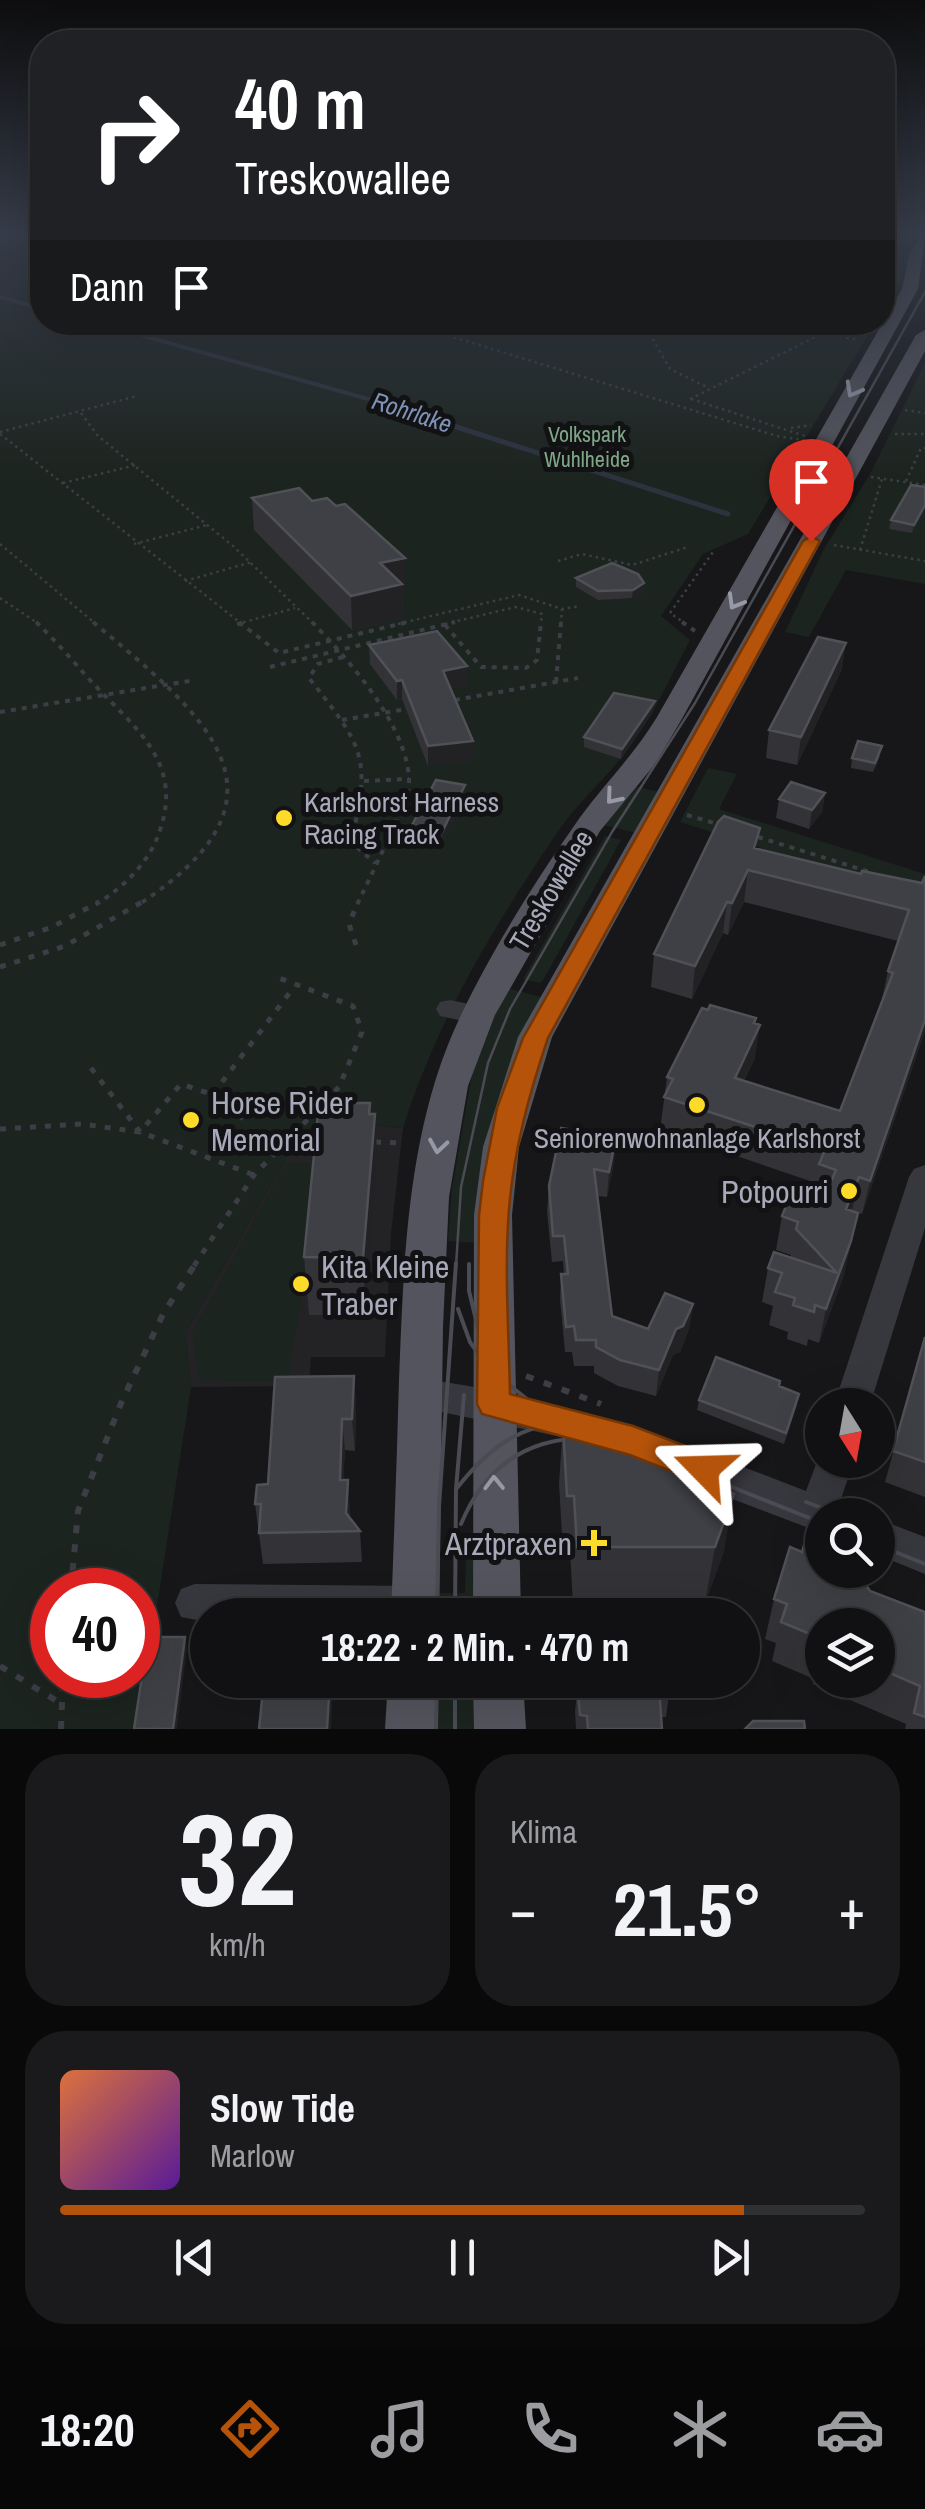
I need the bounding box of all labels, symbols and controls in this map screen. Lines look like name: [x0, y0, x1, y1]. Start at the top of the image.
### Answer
text: 40 m: [235, 57, 366, 151]
icon: right: [70, 70, 200, 200]
text: Treskowallee: [235, 147, 451, 208]
icon: arrive: [164, 260, 219, 315]
text: Dann: [70, 262, 144, 313]
one-way arrow: [846, 379, 866, 397]
water label: Rohrlake: [368, 383, 456, 441]
park label: Volkspark Wuhlheide: [544, 419, 630, 474]
pin: [769, 439, 854, 542]
icon: arrive: [784, 454, 839, 509]
one-way arrow: [728, 591, 748, 609]
place label: Karlshorst Harness Racing Track: [304, 783, 499, 853]
one-way arrow: [607, 785, 625, 803]
marker: Karlshorst Harness Racing Track: [273, 807, 295, 829]
street label: Treskowallee: [500, 823, 602, 957]
place label: Horse Rider Memorial: [211, 1081, 353, 1161]
marker: Seniorenwohnanlage Karlshorst: [686, 1094, 708, 1116]
marker: Horse Rider Memorial: [180, 1109, 202, 1131]
place label: Seniorenwohnanlage Karlshorst: [534, 1119, 860, 1157]
one-way arrow: [428, 1138, 449, 1154]
place label: Potpourri: [721, 1170, 829, 1213]
marker: Potpourri: [838, 1180, 860, 1202]
place label: Kita Kleine Traber: [321, 1245, 449, 1325]
marker: Kita Kleine Traber: [290, 1273, 312, 1295]
north arrow: [805, 1388, 895, 1478]
map controls: [805, 1388, 895, 1698]
position arrow: [652, 1417, 756, 1521]
one-way arrow: [484, 1474, 505, 1490]
button: search: [805, 1498, 895, 1588]
place label: Arztpraxen: [444, 1522, 572, 1565]
marker: Arztpraxen: [581, 1530, 607, 1556]
speed limit sign: 40: [30, 1568, 160, 1698]
button: layers: [805, 1608, 895, 1698]
text: 18:22 · 2 Min. · 470 m: [321, 1622, 629, 1673]
text: 32: [178, 1770, 297, 1946]
text: Klima: [510, 1810, 577, 1853]
text: 21.5°: [613, 1858, 762, 1959]
text: −: [510, 1872, 536, 1946]
text: +: [839, 1872, 865, 1946]
text: km/h: [209, 1923, 266, 1966]
text: Slow Tide: [210, 2083, 355, 2134]
text: Marlow: [210, 2134, 295, 2177]
icon: previous: [167, 2230, 222, 2285]
icon: pause: [435, 2230, 490, 2285]
icon: next: [703, 2230, 758, 2285]
icon: directions: [215, 2394, 285, 2464]
icon: music: [365, 2394, 435, 2464]
icon: phone: [515, 2394, 585, 2464]
icon: climate: [665, 2394, 735, 2464]
icon: car: [815, 2394, 885, 2464]
text: 18:20: [40, 2399, 134, 2460]

